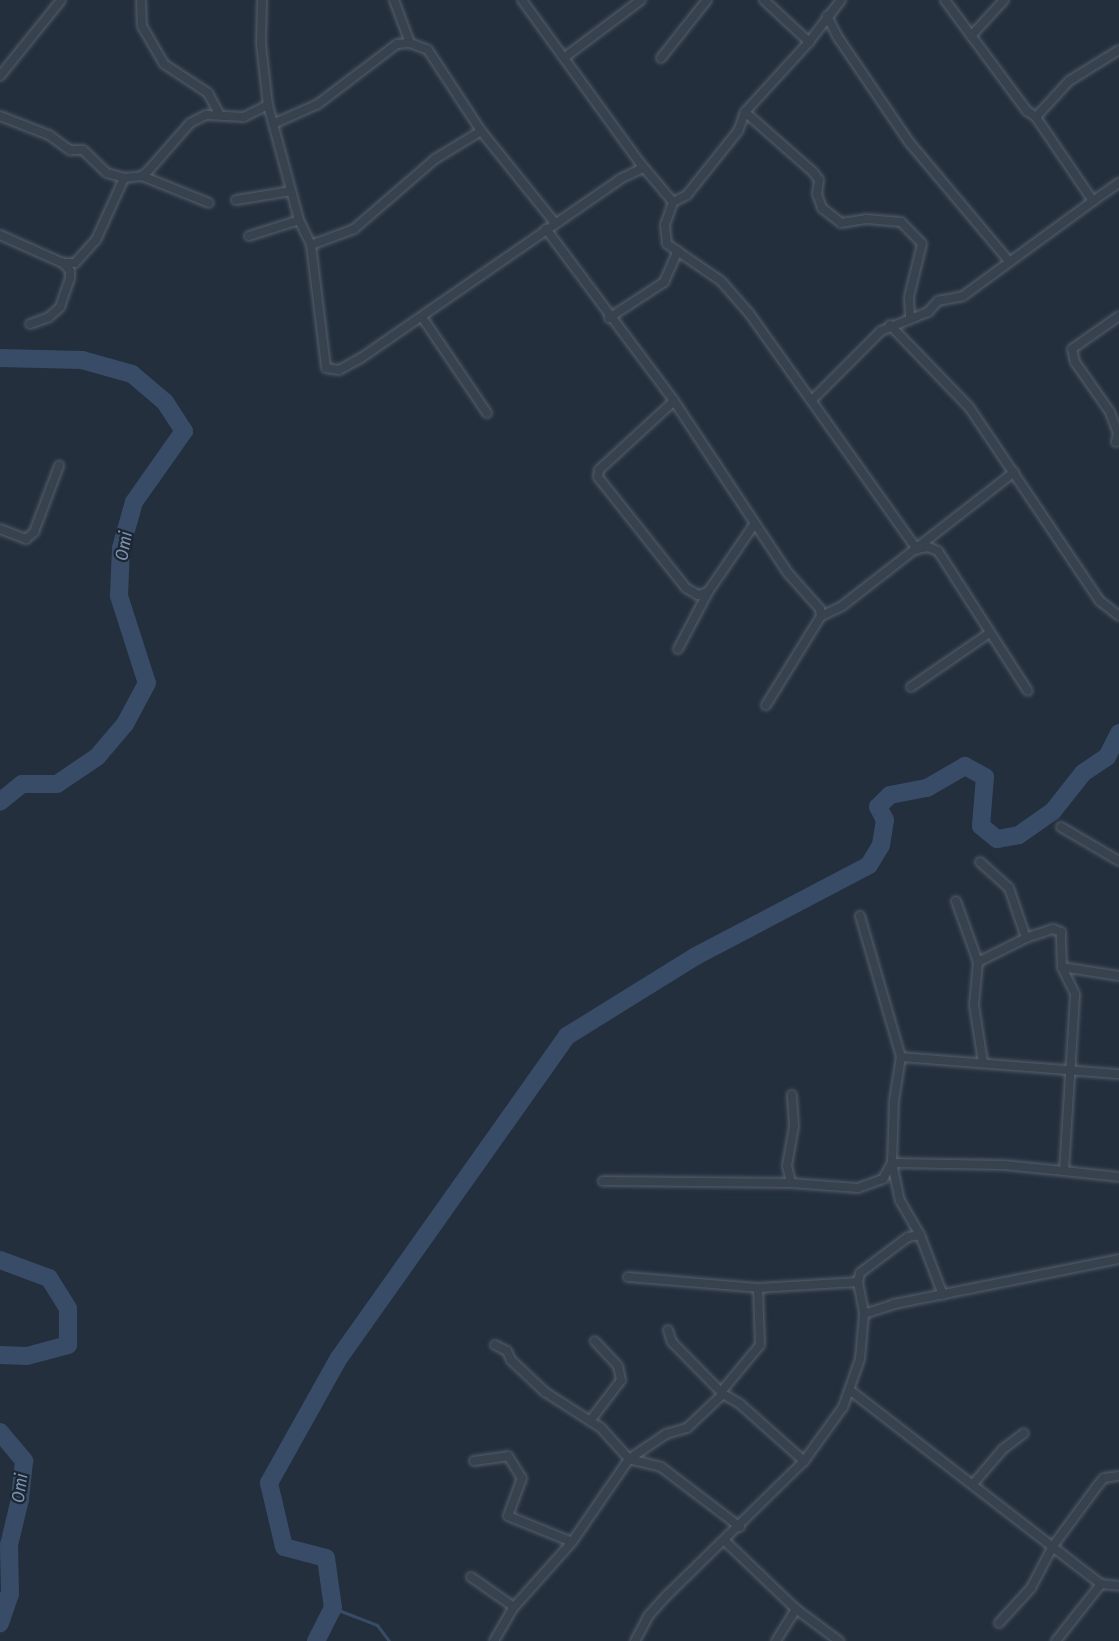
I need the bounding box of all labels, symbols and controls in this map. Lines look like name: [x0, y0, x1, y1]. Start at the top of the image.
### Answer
water label: Omi: [111, 530, 137, 562]
water label: Omi: [7, 1472, 33, 1504]

